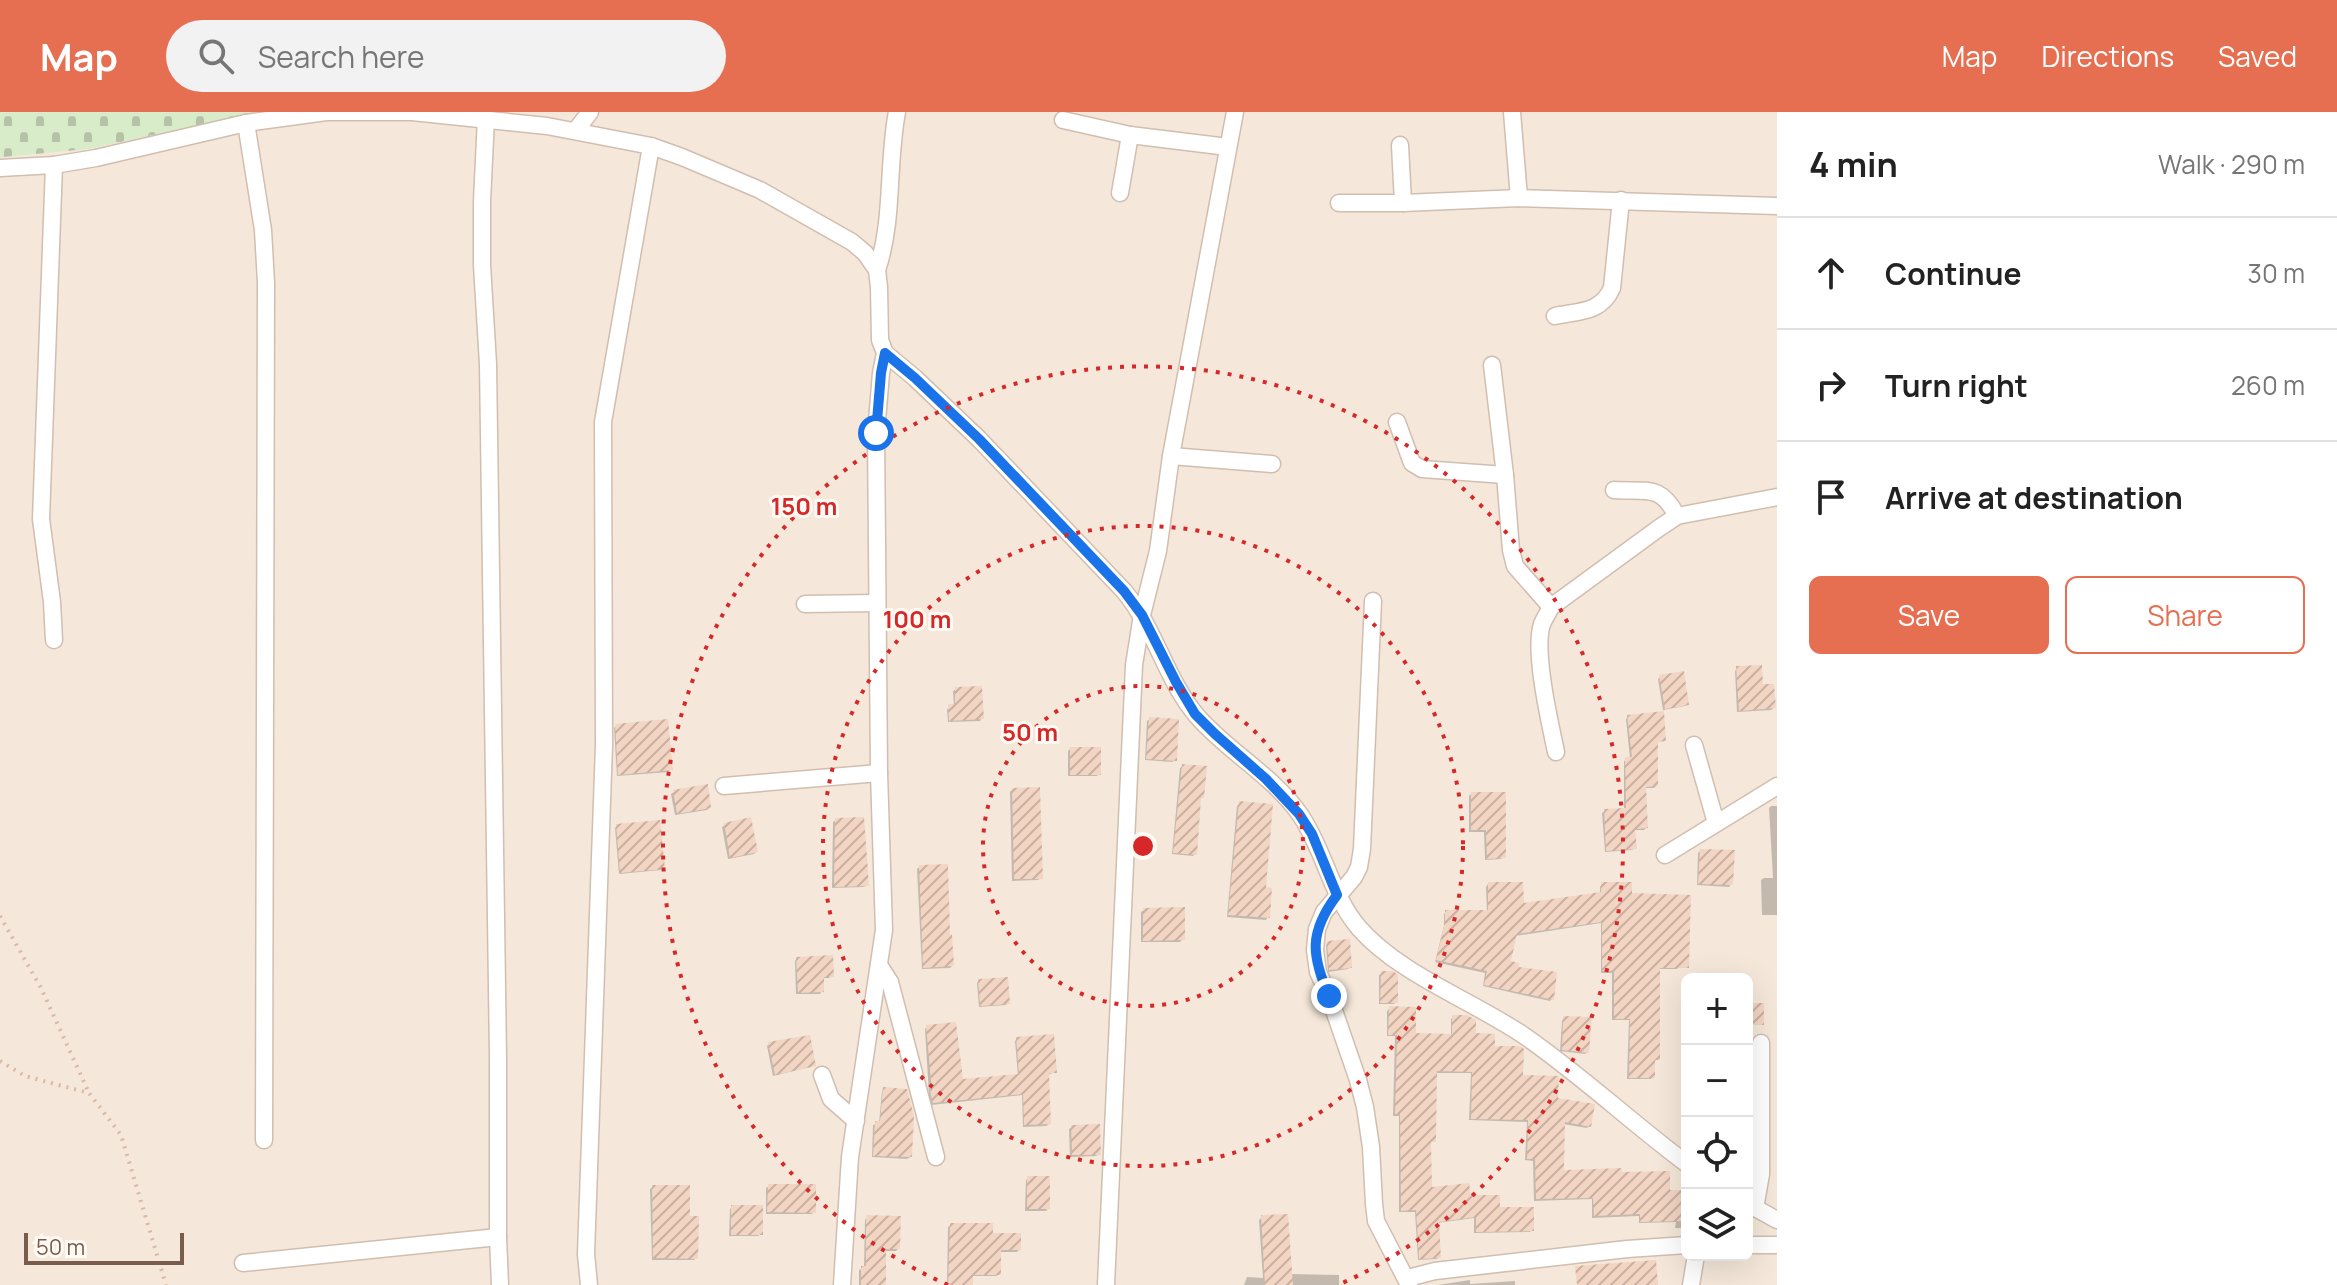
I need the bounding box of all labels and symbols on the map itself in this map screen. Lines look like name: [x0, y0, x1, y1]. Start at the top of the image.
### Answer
route start: [858, 415, 894, 451]
text: 150 m: [771, 489, 837, 522]
text: 100 m: [883, 602, 951, 635]
text: 50 m: [1002, 715, 1058, 748]
centre of rings: [1129, 832, 1157, 860]
route end: [1311, 978, 1347, 1014]
scale bar: [24, 1229, 184, 1265]

